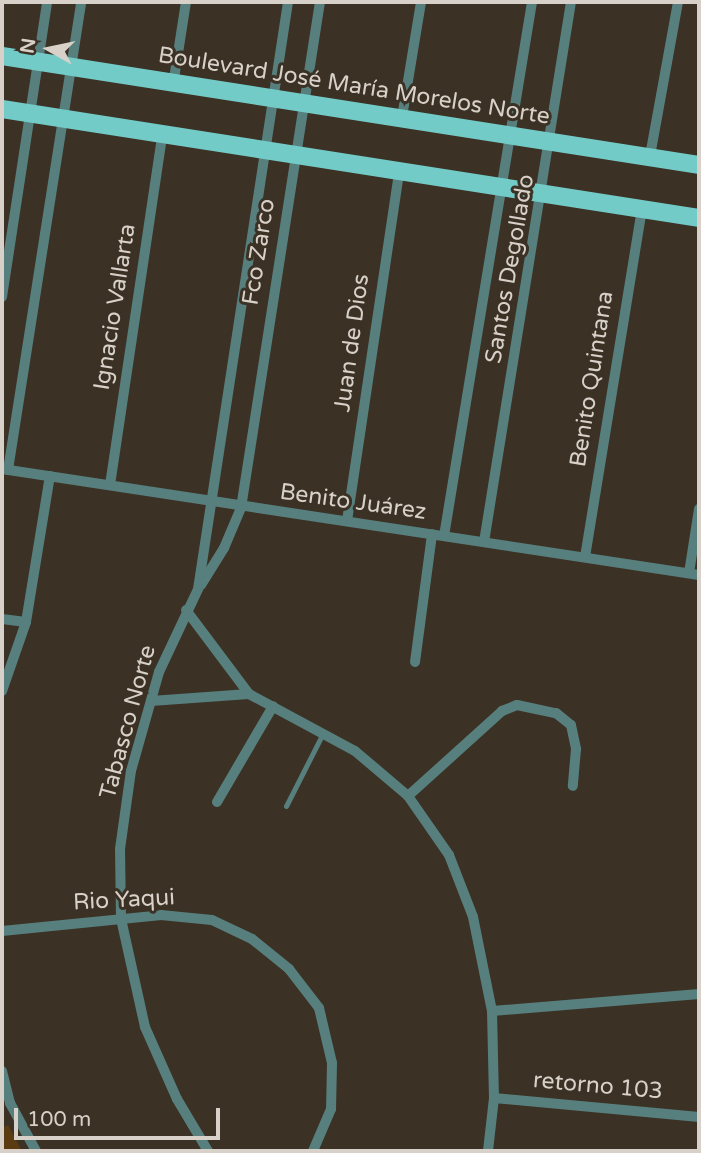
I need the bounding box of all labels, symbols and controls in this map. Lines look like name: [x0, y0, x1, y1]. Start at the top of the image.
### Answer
north arrow: [14, 14, 84, 84]
text: N: [16, 36, 40, 55]
street label: Boulevard José María Morelos Norte: [156, 41, 552, 131]
street label: Santos Degollado: [480, 172, 540, 366]
street label: Fco Zarco: [237, 197, 281, 307]
street label: Ignacio Vallarta: [88, 222, 142, 392]
street label: Juan de Dios: [329, 272, 375, 414]
street label: Benito Quintana: [564, 289, 620, 469]
street label: Benito Juárez: [278, 478, 428, 526]
street label: Tabasco Norte: [94, 642, 162, 802]
street label: Rio Yaqui: [72, 884, 176, 916]
street label: retorno 103: [532, 1067, 664, 1105]
scale bar: [18, 1094, 224, 1138]
text: 100 m: [27, 1107, 91, 1132]

